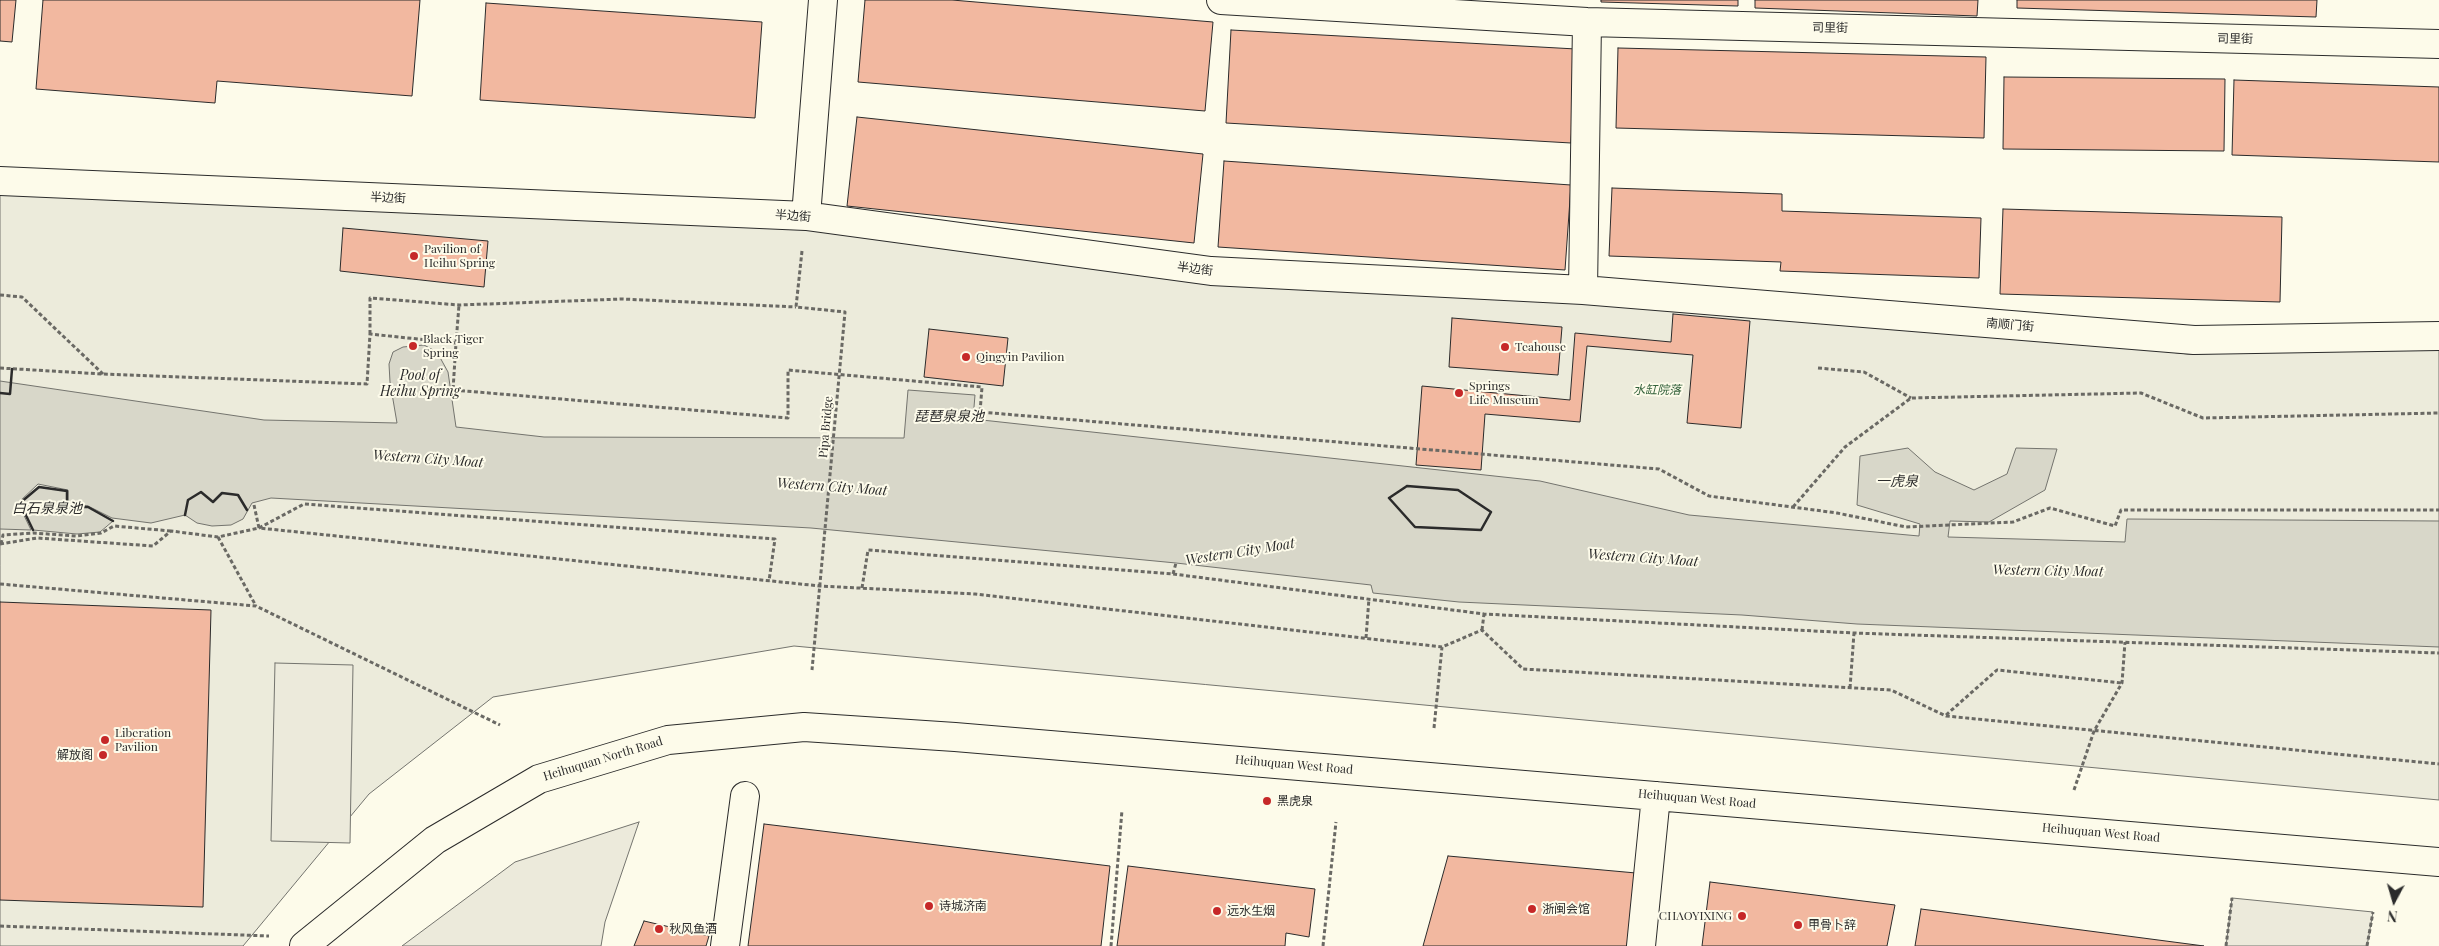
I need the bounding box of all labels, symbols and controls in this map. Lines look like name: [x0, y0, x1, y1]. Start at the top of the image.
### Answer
street label: 司里街: [1812, 20, 1848, 36]
street label: 司里街: [2217, 31, 2253, 47]
street label: 半边街: [370, 190, 406, 206]
street label: 半边街: [775, 208, 811, 224]
place label: Pavilion of Heihu Spring: [424, 242, 495, 270]
marker: Pavilion of Heihu Spring: [408, 250, 420, 262]
street label: 半边街: [1176, 260, 1214, 278]
street label: 南顺门街: [1985, 316, 2035, 334]
place label: Black Tiger Spring: [423, 332, 484, 360]
marker: Black Tiger Spring: [407, 340, 419, 352]
place label: Teahouse: [1515, 340, 1566, 354]
marker: Teahouse: [1499, 341, 1511, 353]
place label: Qingyin Pavilion: [976, 350, 1064, 364]
marker: Qingyin Pavilion: [960, 351, 972, 363]
water label: Pool of Heihu Spring: [380, 368, 460, 401]
place label: Springs Life Museum: [1469, 379, 1539, 407]
park label: 水缸院落: [1633, 383, 1681, 397]
marker: Springs Life Museum: [1453, 387, 1465, 399]
street label: Pipa Bridge: [816, 395, 836, 459]
water label: 琵琶泉泉池: [914, 409, 984, 425]
water label: Western City Moat: [372, 447, 484, 471]
water label: 一虎泉: [1876, 474, 1918, 490]
water label: Western City Moat: [776, 475, 888, 499]
water label: 白石泉泉池: [12, 501, 82, 517]
water label: Western City Moat: [1184, 535, 1296, 569]
water label: Western City Moat: [1587, 546, 1699, 570]
water label: Western City Moat: [1992, 562, 2104, 580]
place label: Liberation Pavilion: [115, 726, 171, 754]
marker: Liberation Pavilion: [99, 734, 111, 746]
street label: Heihuquan North Road: [542, 734, 664, 784]
place label: 解放阁: [57, 748, 93, 762]
marker: 解放阁: [97, 749, 109, 761]
street label: Heihuquan West Road: [1234, 753, 1354, 777]
street label: Heihuquan West Road: [1637, 787, 1757, 811]
place label: 黑虎泉: [1277, 794, 1313, 808]
marker: 黑虎泉: [1261, 795, 1273, 807]
street label: Heihuquan West Road: [2041, 821, 2161, 845]
north arrow: [2369, 876, 2419, 926]
place label: 诗城济南: [939, 899, 987, 913]
marker: 诗城济南: [923, 900, 935, 912]
place label: 浙闽会馆: [1542, 902, 1590, 916]
marker: 浙闽会馆: [1526, 903, 1538, 915]
place label: 远水生烟: [1227, 904, 1275, 918]
marker: 远水生烟: [1211, 905, 1223, 917]
text: N: [2386, 906, 2398, 926]
place label: CHAOYIXING: [1659, 909, 1732, 923]
marker: CHAOYIXING: [1736, 910, 1748, 922]
place label: 甲骨卜辞: [1808, 918, 1856, 932]
marker: 甲骨卜辞: [1792, 919, 1804, 931]
place label: 秋风鱼酒: [669, 922, 717, 936]
marker: 秋风鱼酒: [653, 923, 665, 935]

